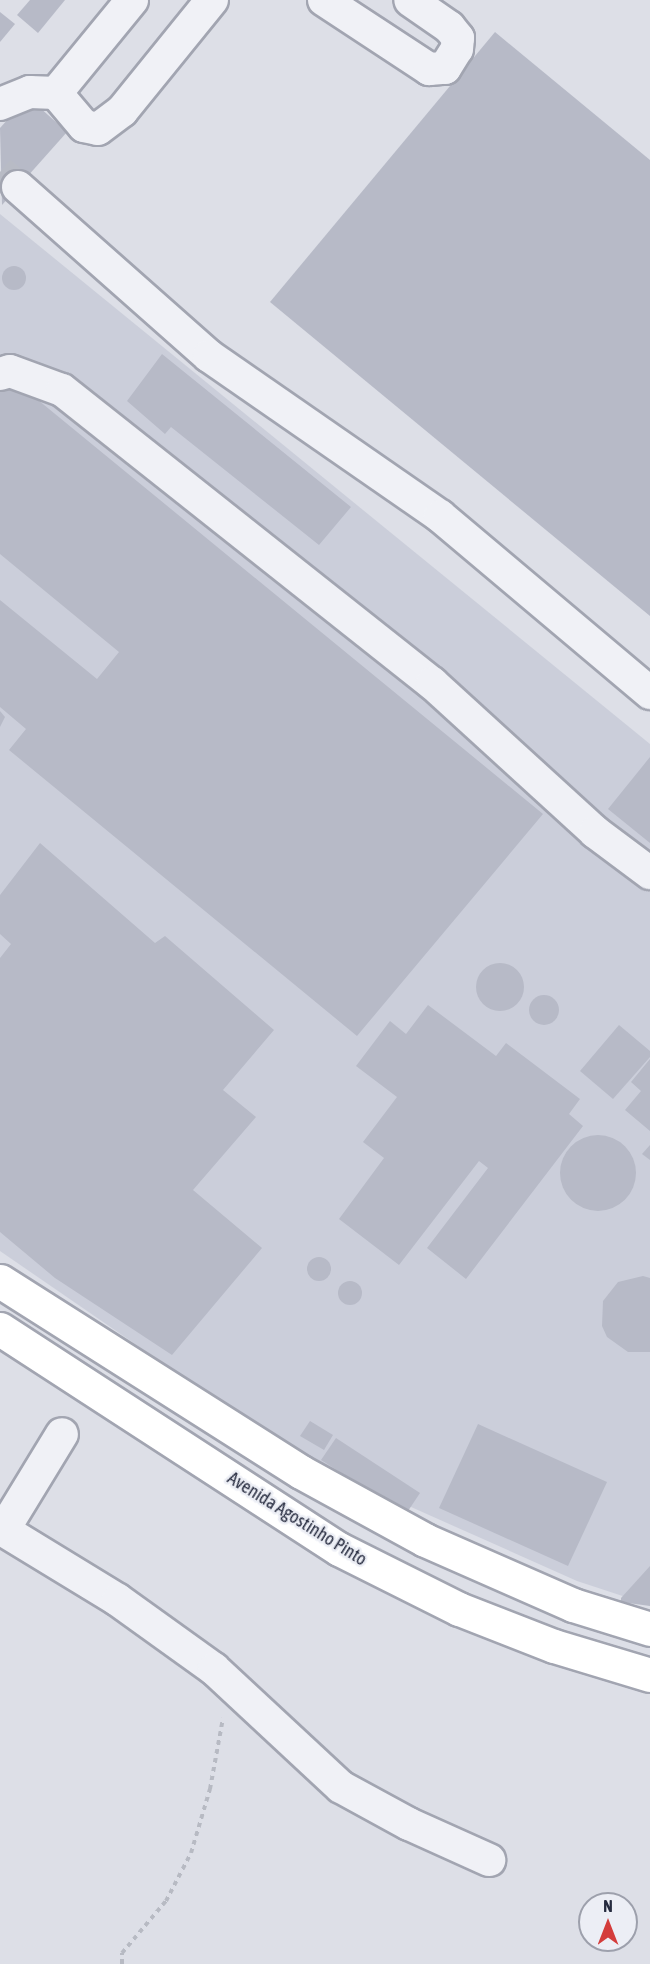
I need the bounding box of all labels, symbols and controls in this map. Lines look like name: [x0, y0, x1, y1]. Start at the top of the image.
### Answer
street label: Avenida Agostinho Pinto: [223, 1467, 371, 1571]
north arrow: [578, 1892, 638, 1952]
text: N: [603, 1897, 613, 1915]

